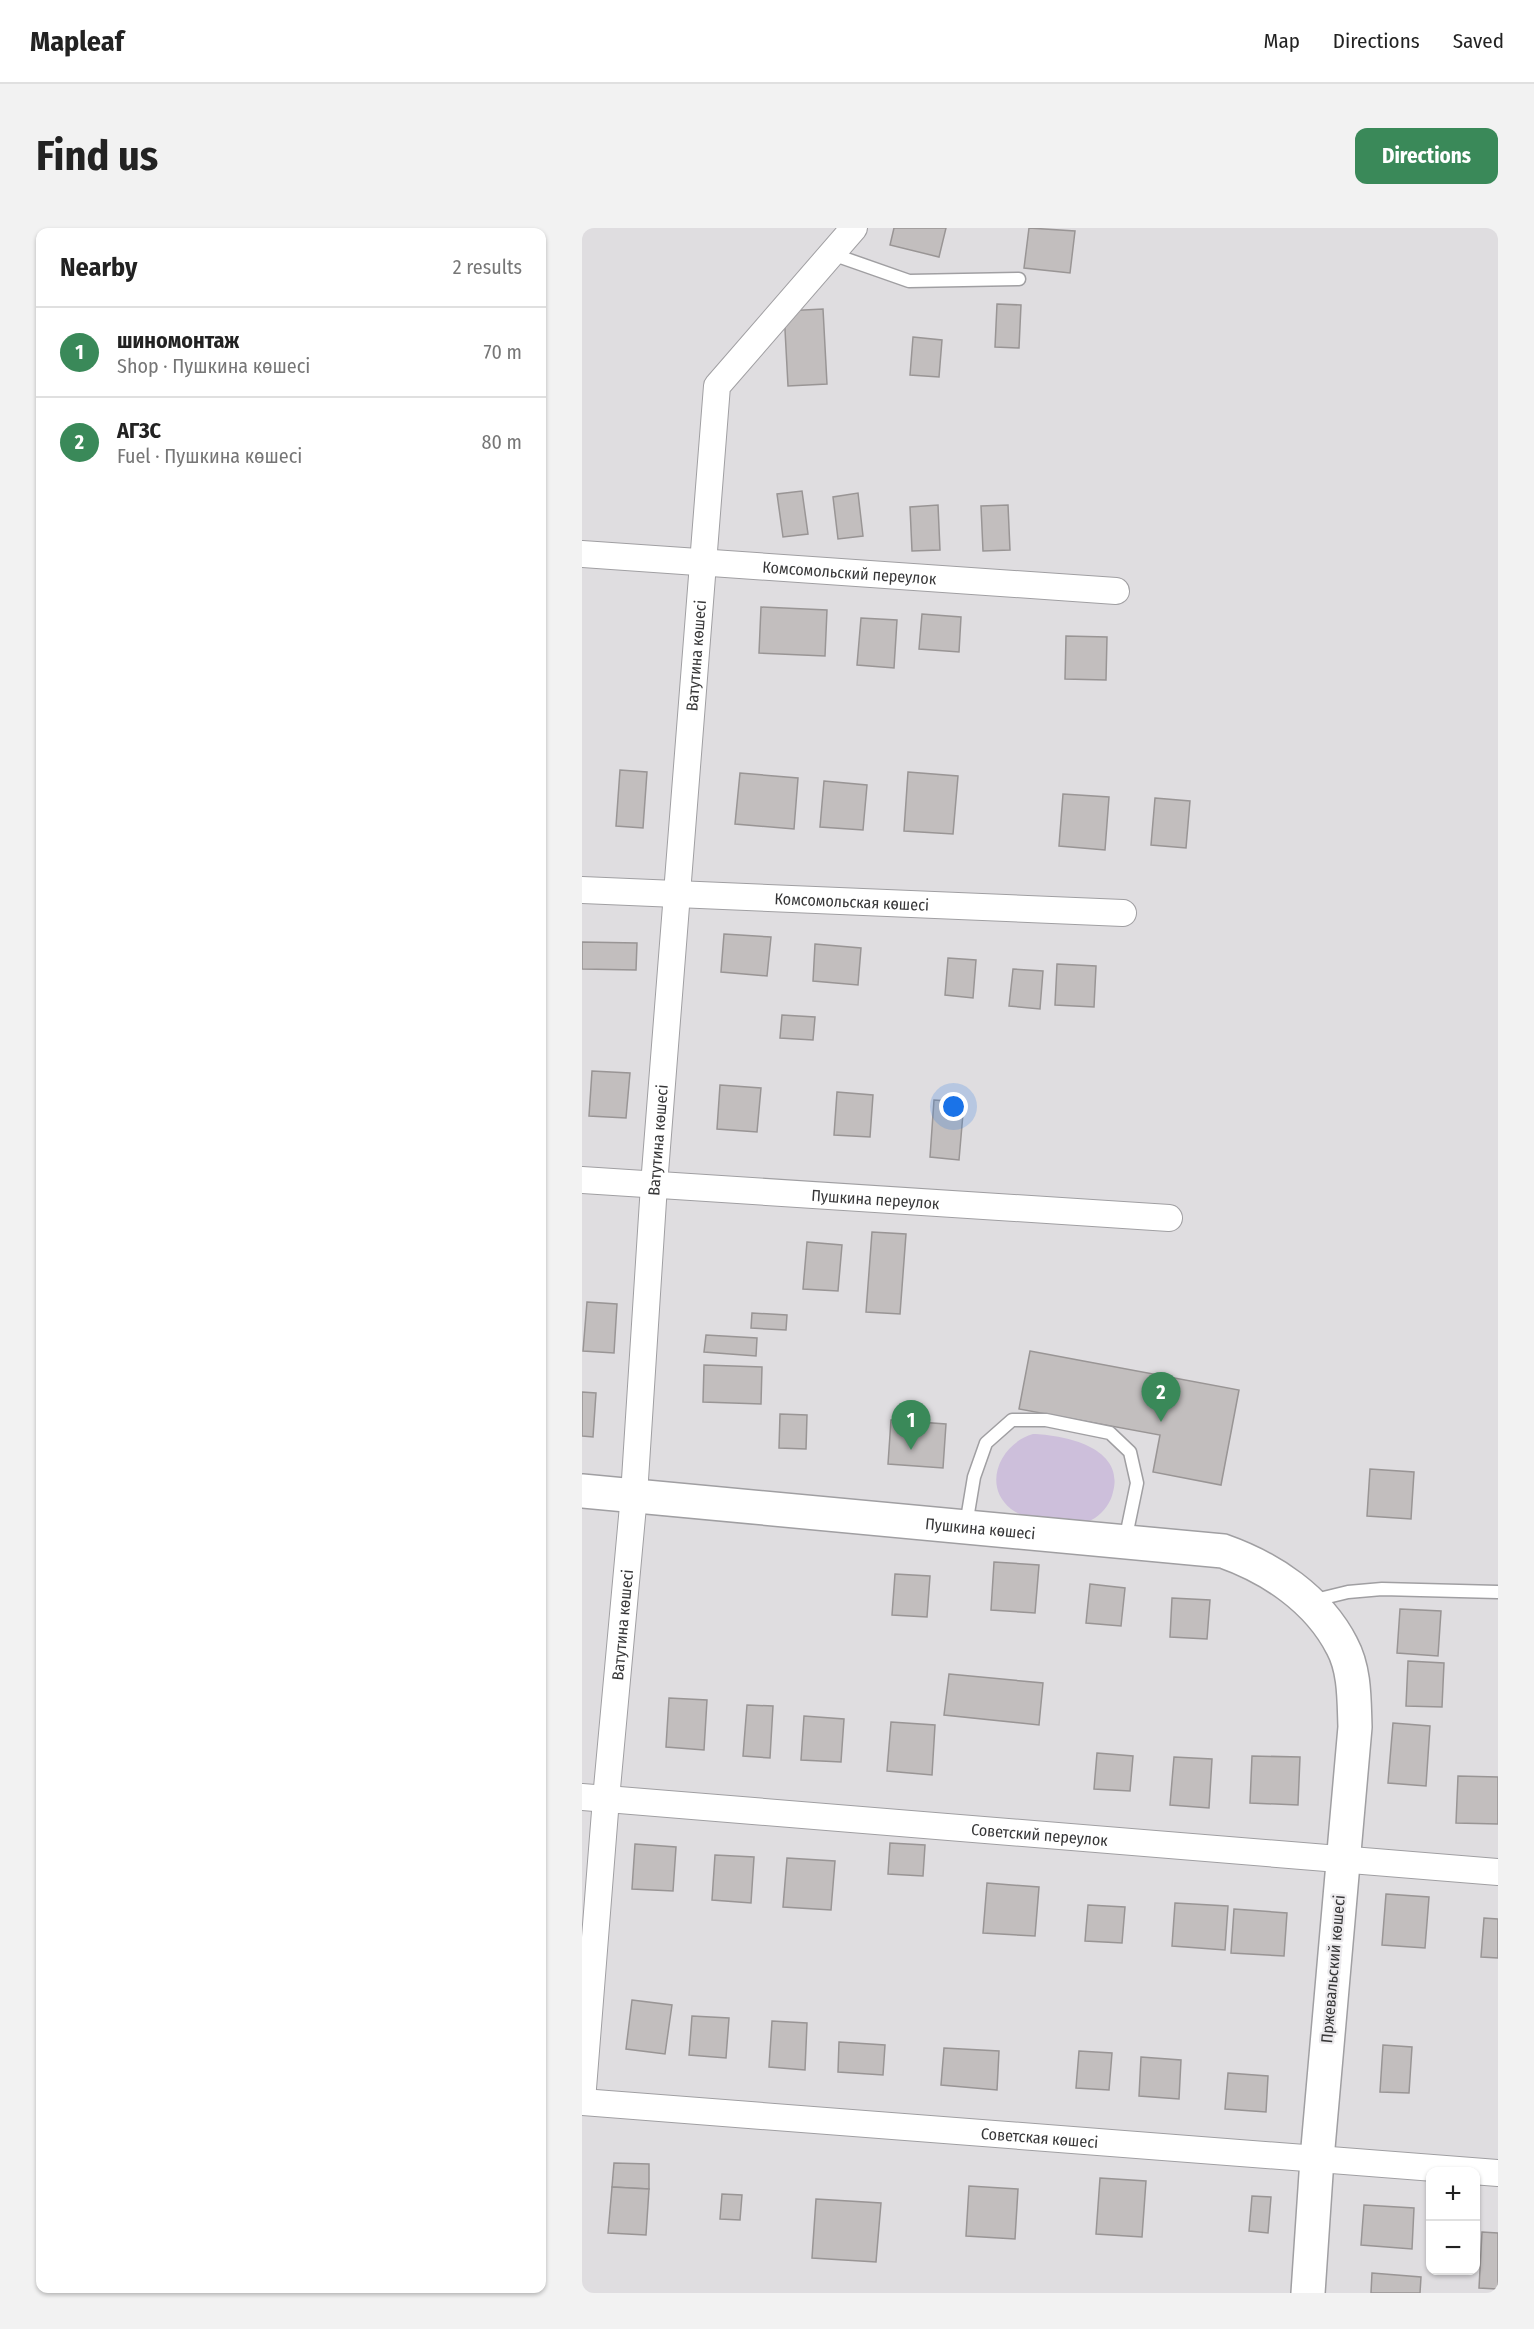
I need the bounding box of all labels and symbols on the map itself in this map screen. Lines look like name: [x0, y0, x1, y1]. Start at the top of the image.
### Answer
street label: Комсомольский переулок: [762, 557, 937, 588]
street label: Ватутина көшесі: [682, 599, 710, 712]
street label: Комсомольская көшесі: [774, 889, 930, 914]
street label: Ватутина көшесі: [644, 1084, 671, 1196]
your location: [939, 1092, 968, 1121]
street label: Пушкина переулок: [811, 1185, 941, 1213]
pin: 2: [1142, 1372, 1180, 1422]
pin: 1: [892, 1400, 930, 1450]
street label: Пушкина көшесі: [924, 1514, 1036, 1543]
street label: Ватутина көшесі: [607, 1568, 637, 1681]
street label: Советский переулок: [970, 1819, 1109, 1850]
street label: Пржевальский көшесі: [1317, 1894, 1349, 2044]
street label: Советская көшесі: [980, 2123, 1099, 2151]

